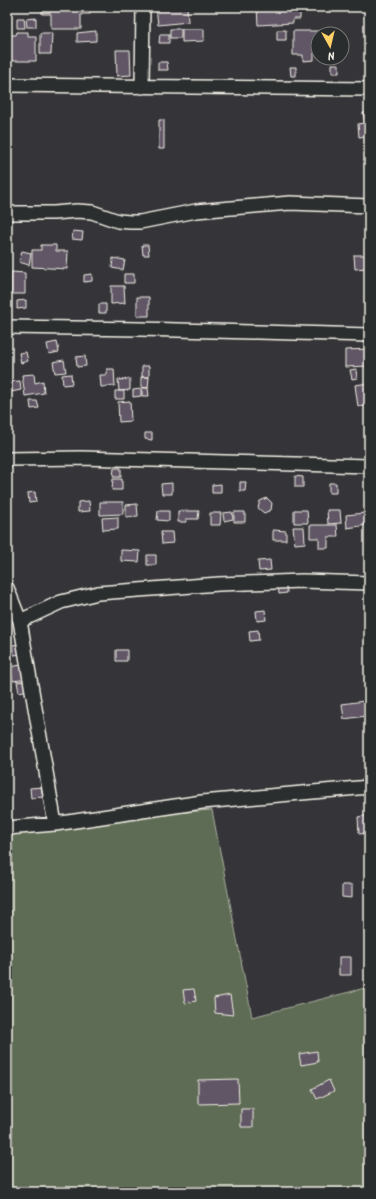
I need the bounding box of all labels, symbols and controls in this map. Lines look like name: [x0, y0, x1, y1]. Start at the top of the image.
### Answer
north arrow: [310, 26, 350, 66]
text: N: [327, 46, 336, 64]

